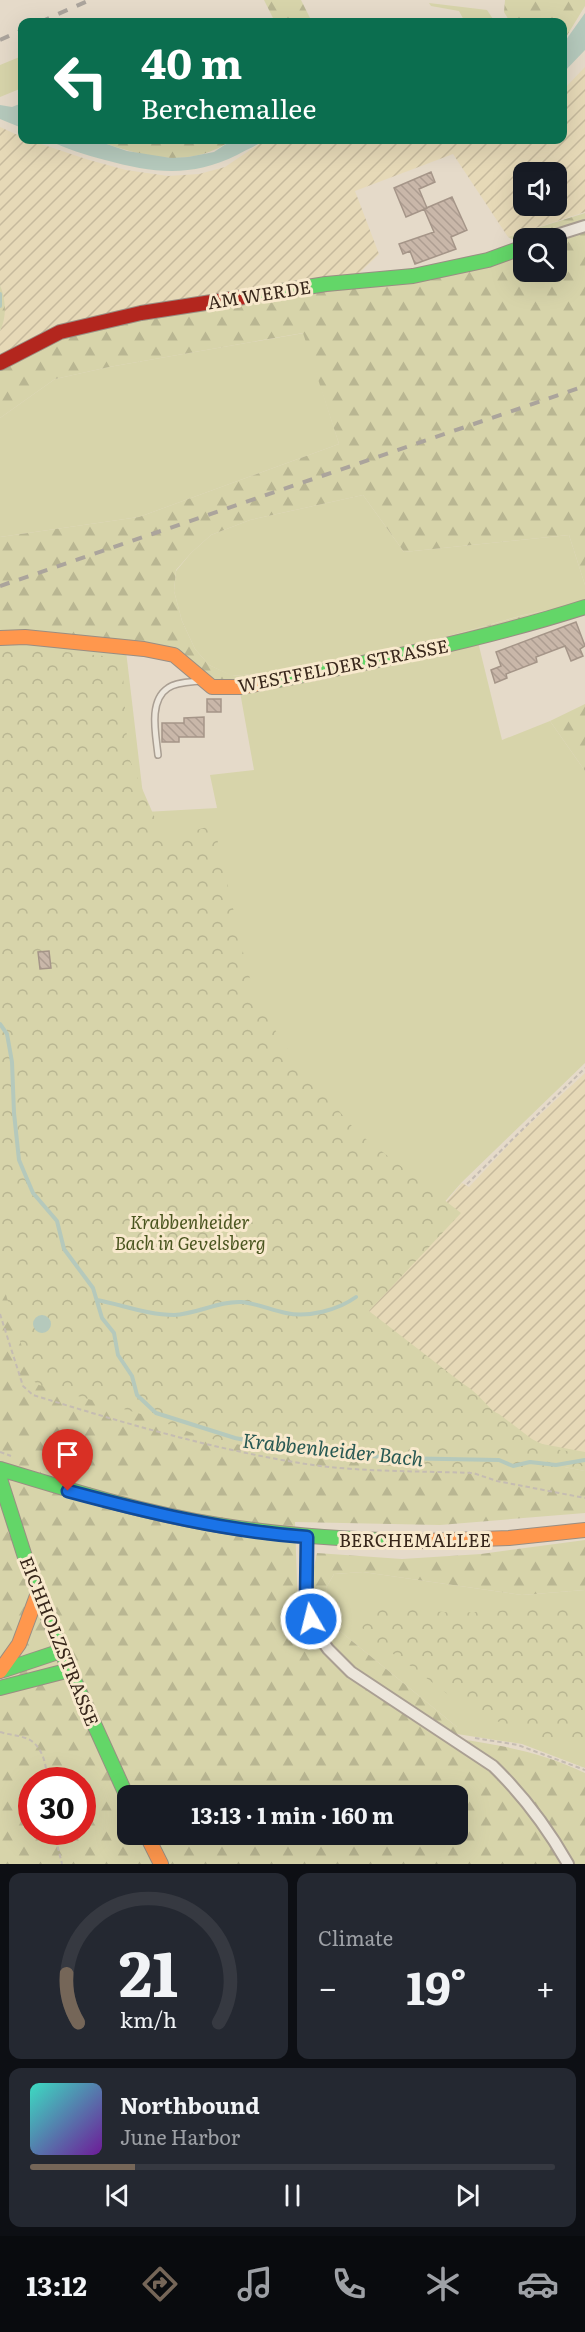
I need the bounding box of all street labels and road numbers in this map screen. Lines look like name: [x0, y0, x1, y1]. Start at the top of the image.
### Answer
street label: AM WERDE: [205, 273, 313, 315]
street label: WESTFELDER STRASSE: [236, 631, 450, 699]
street label: BERCHEMALLEE: [339, 1526, 491, 1553]
street label: EICHHOLZSTRASSE: [14, 1552, 106, 1730]

